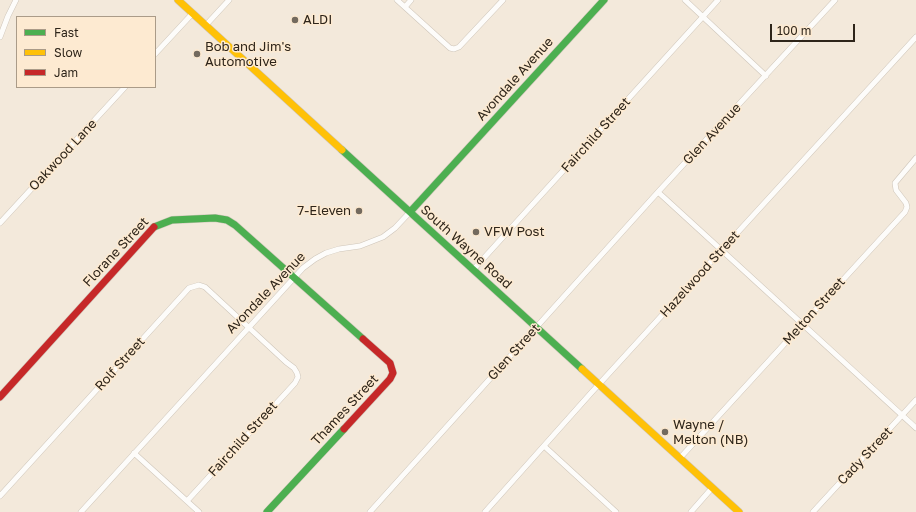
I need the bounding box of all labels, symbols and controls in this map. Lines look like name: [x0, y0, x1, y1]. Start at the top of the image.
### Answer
place label: ALDI: [303, 12, 332, 28]
marker: ALDI: [290, 15, 300, 25]
legend: [16, 16, 156, 88]
scale bar: [772, 16, 857, 42]
text: 100 m: [777, 23, 811, 38]
text: Fast: [54, 25, 79, 40]
street label: Avondale Avenue: [473, 34, 557, 124]
place label: Bob and Jim's Automotive: [205, 39, 291, 70]
text: Slow: [54, 45, 82, 60]
marker: Bob and Jim's Automotive: [192, 49, 202, 59]
text: Jam: [54, 65, 78, 80]
street label: Fairchild Street: [558, 94, 634, 176]
street label: Glen Avenue: [680, 100, 744, 168]
street label: Oakwood Lane: [26, 116, 100, 194]
street label: South Wayne Road: [417, 202, 515, 292]
place label: 7-Eleven: [297, 203, 351, 219]
marker: 7-Eleven: [354, 206, 364, 216]
street label: Florane Street: [80, 214, 152, 290]
place label: VFW Post: [484, 224, 545, 240]
marker: VFW Post: [471, 227, 481, 237]
street label: Hazelwood Street: [657, 227, 743, 321]
street label: Avondale Avenue: [223, 249, 309, 337]
street label: Melton Street: [780, 274, 848, 348]
street label: Glen Street: [485, 321, 543, 383]
street label: Rolf Street: [92, 334, 148, 394]
street label: Thames Street: [308, 371, 382, 449]
street label: Fairchild Street: [205, 398, 281, 480]
place label: Wayne / Melton (NB): [673, 417, 748, 448]
street label: Cady Street: [834, 424, 896, 488]
marker: Wayne / Melton (NB): [660, 427, 670, 437]

